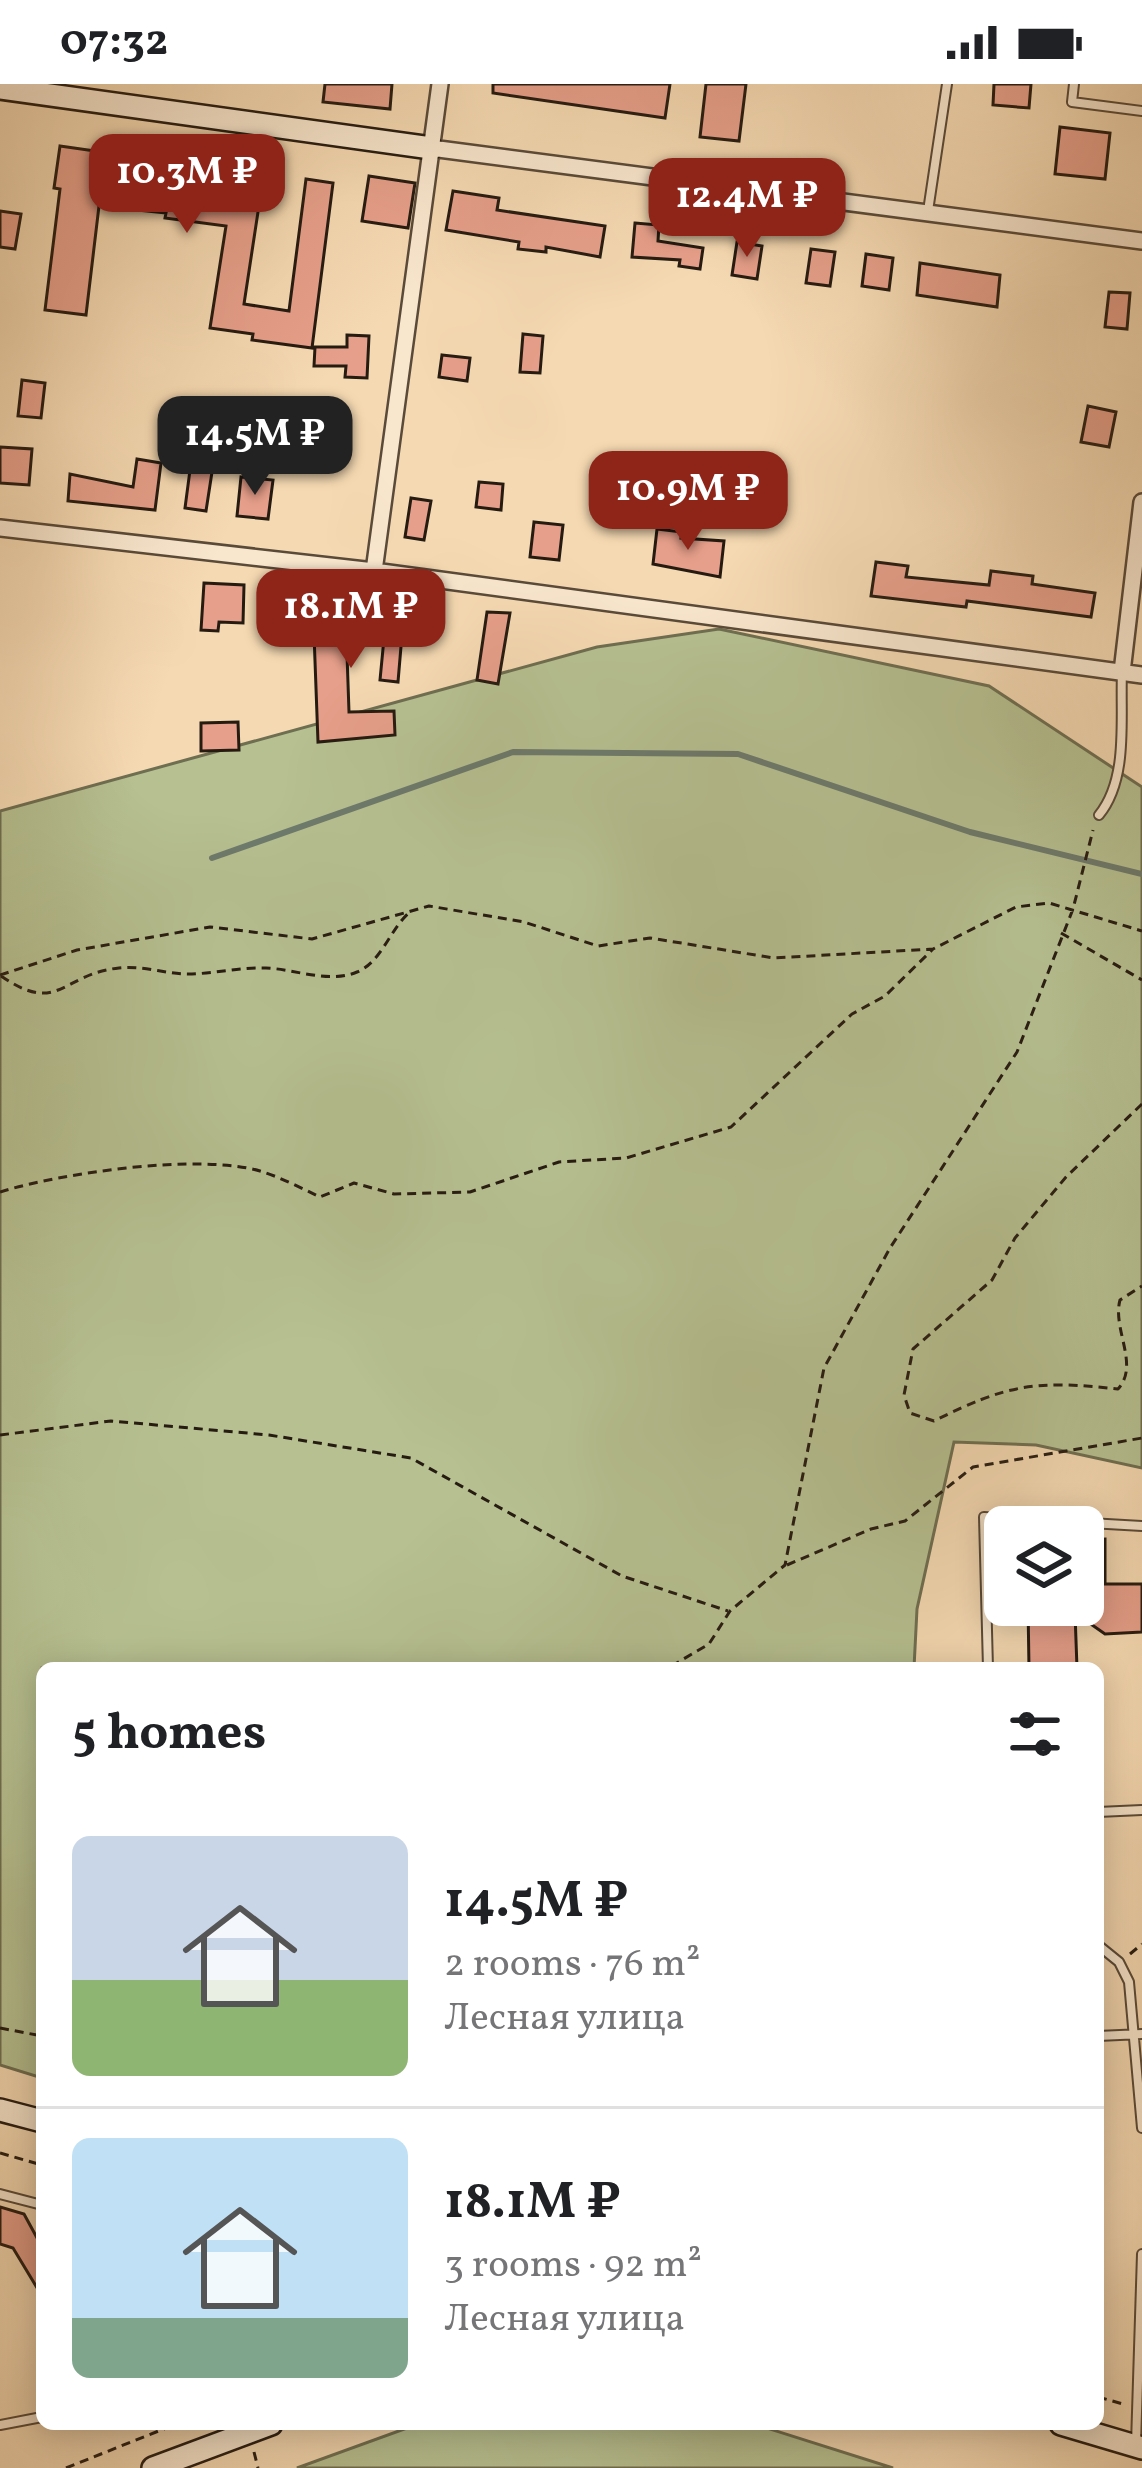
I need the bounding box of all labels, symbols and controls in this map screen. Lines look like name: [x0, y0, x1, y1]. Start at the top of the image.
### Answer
text: 07:32: [60, 11, 168, 74]
pin: 10.3M ₽: [76, 134, 298, 236]
text: 10.3M ₽: [116, 146, 258, 200]
pin: 12.4M ₽: [636, 158, 858, 260]
text: 12.4M ₽: [676, 170, 818, 224]
pin: 14.5M ₽: [144, 396, 366, 498]
text: 14.5M ₽: [184, 408, 326, 462]
pin: 10.9M ₽: [577, 451, 799, 553]
text: 10.9M ₽: [616, 463, 760, 517]
pin: 18.1M ₽: [240, 569, 462, 671]
text: 18.1M ₽: [283, 581, 419, 635]
map controls: [984, 1506, 1104, 1626]
button: layers: [984, 1506, 1104, 1626]
text: 5 homes: [72, 1699, 266, 1770]
icon: filters: [1002, 1701, 1068, 1767]
text: 14.5M ₽: [444, 1867, 628, 1938]
icon: home: [168, 1884, 312, 2028]
text: 2 rooms · 76 m²: [444, 1938, 700, 1992]
text: Лесная улица: [444, 1992, 685, 2046]
text: 18.1M ₽: [444, 2168, 621, 2239]
icon: home: [168, 2186, 312, 2330]
text: 3 rooms · 92 m²: [444, 2239, 702, 2293]
text: Лесная улица: [444, 2293, 685, 2347]

